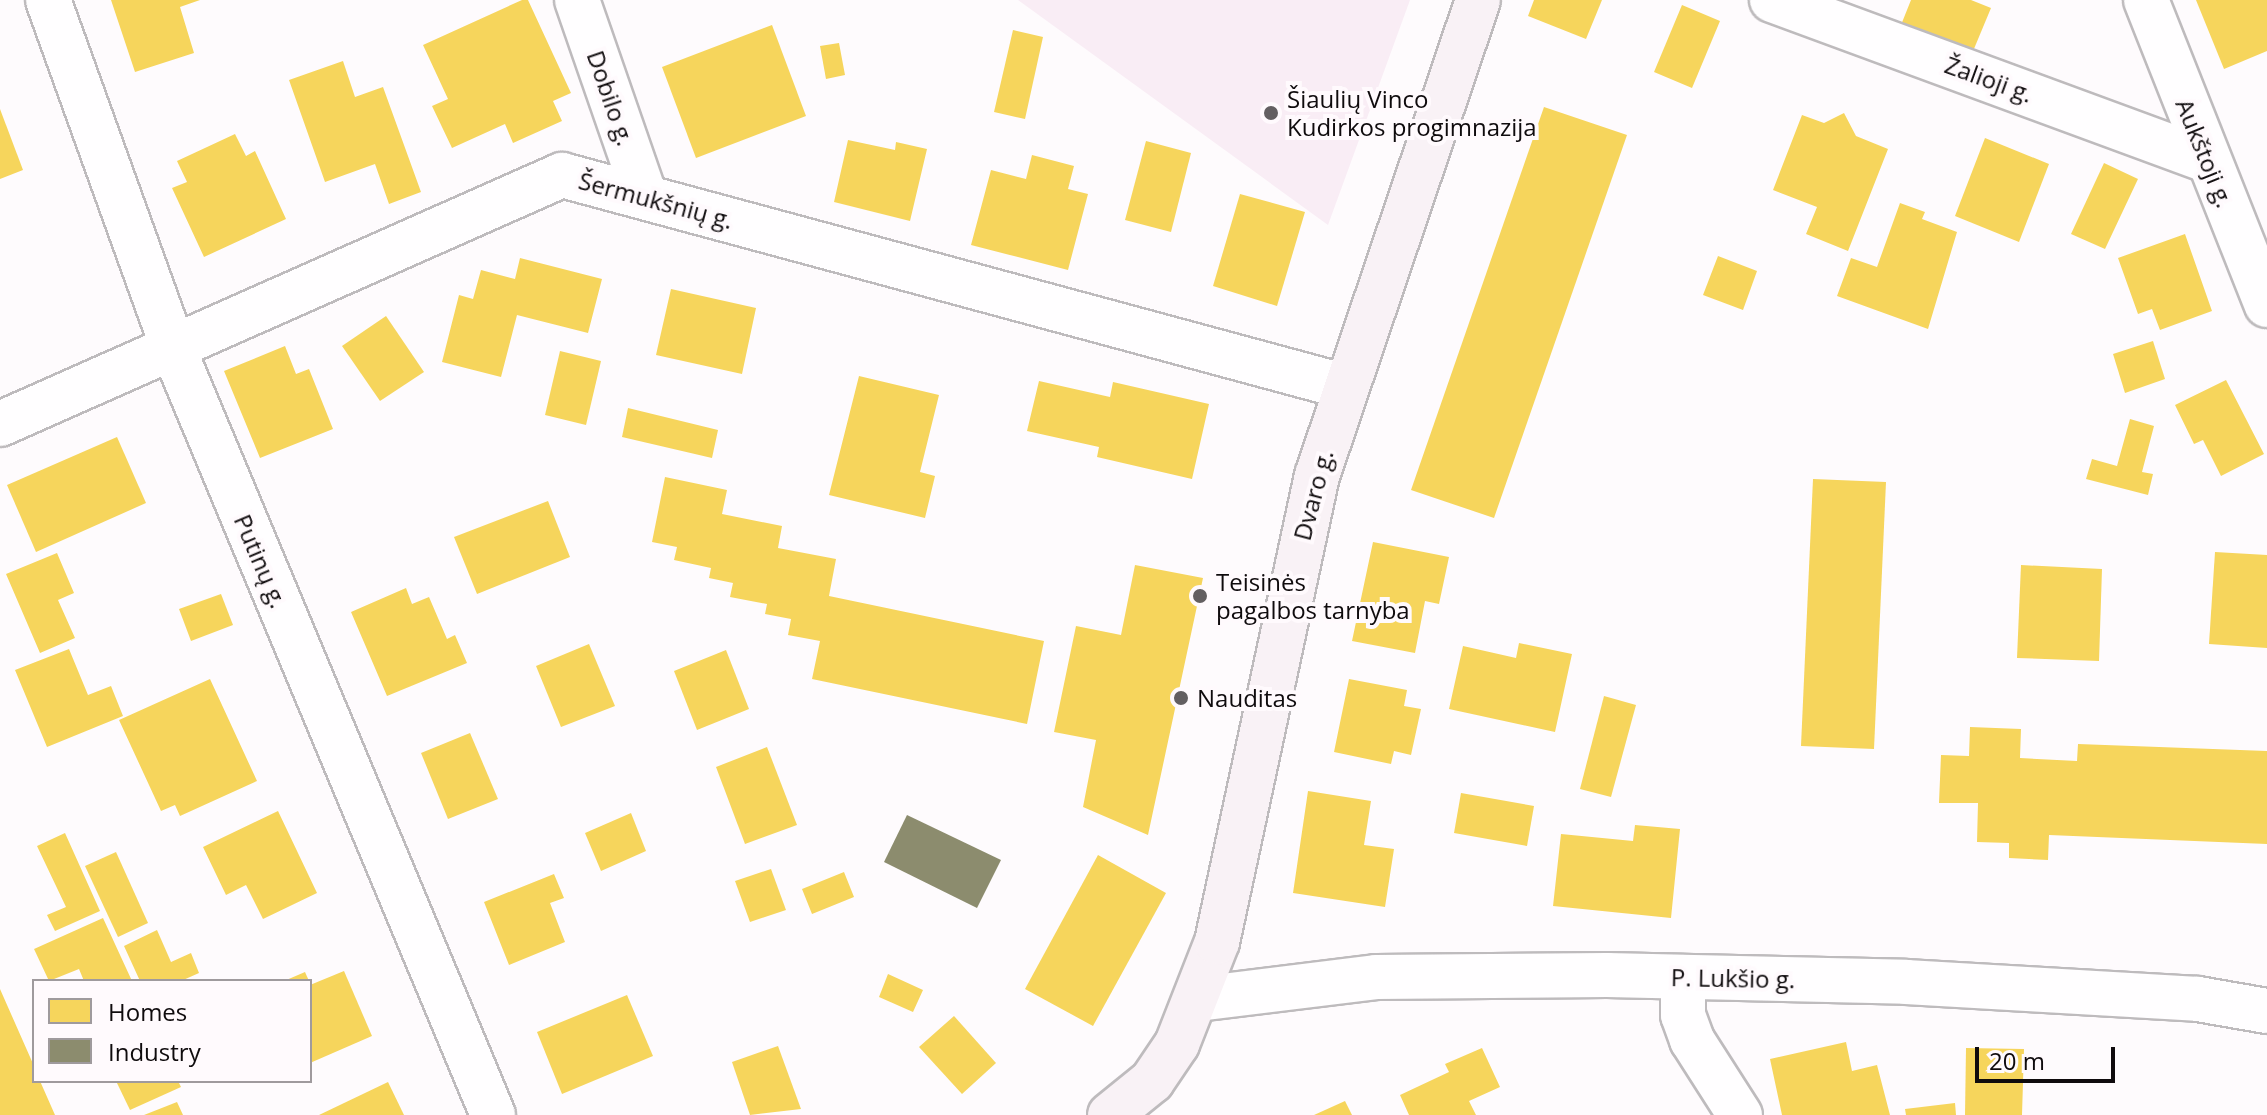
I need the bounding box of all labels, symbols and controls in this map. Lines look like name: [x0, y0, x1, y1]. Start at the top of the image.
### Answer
street label: Dobilo g.: [581, 47, 641, 149]
street label: Žalioji g.: [1941, 50, 2037, 108]
place label: Šiaulių Vinco Kudirkos progimnazija: [1287, 85, 1537, 141]
street label: Aukštoji g.: [2170, 94, 2240, 212]
marker: Šiaulių Vinco Kudirkos progimnazija: [1262, 104, 1280, 122]
street label: Šermukšnių g.: [576, 166, 736, 234]
street label: Dvaro g.: [1287, 447, 1339, 543]
street label: Putinų g.: [228, 510, 294, 612]
place label: Teisinės pagalbos tarnyba: [1216, 568, 1410, 624]
marker: Teisinės pagalbos tarnyba: [1191, 587, 1209, 605]
place label: Nauditas: [1197, 684, 1297, 712]
marker: Nauditas: [1172, 689, 1190, 707]
street label: P. Lukšio g.: [1671, 963, 1795, 993]
legend: [32, 979, 312, 1083]
text: Homes: [108, 995, 187, 1028]
scale bar: [1979, 1031, 2119, 1081]
text: Industry: [108, 1035, 201, 1068]
text: 20 m: [1989, 1044, 2045, 1077]

